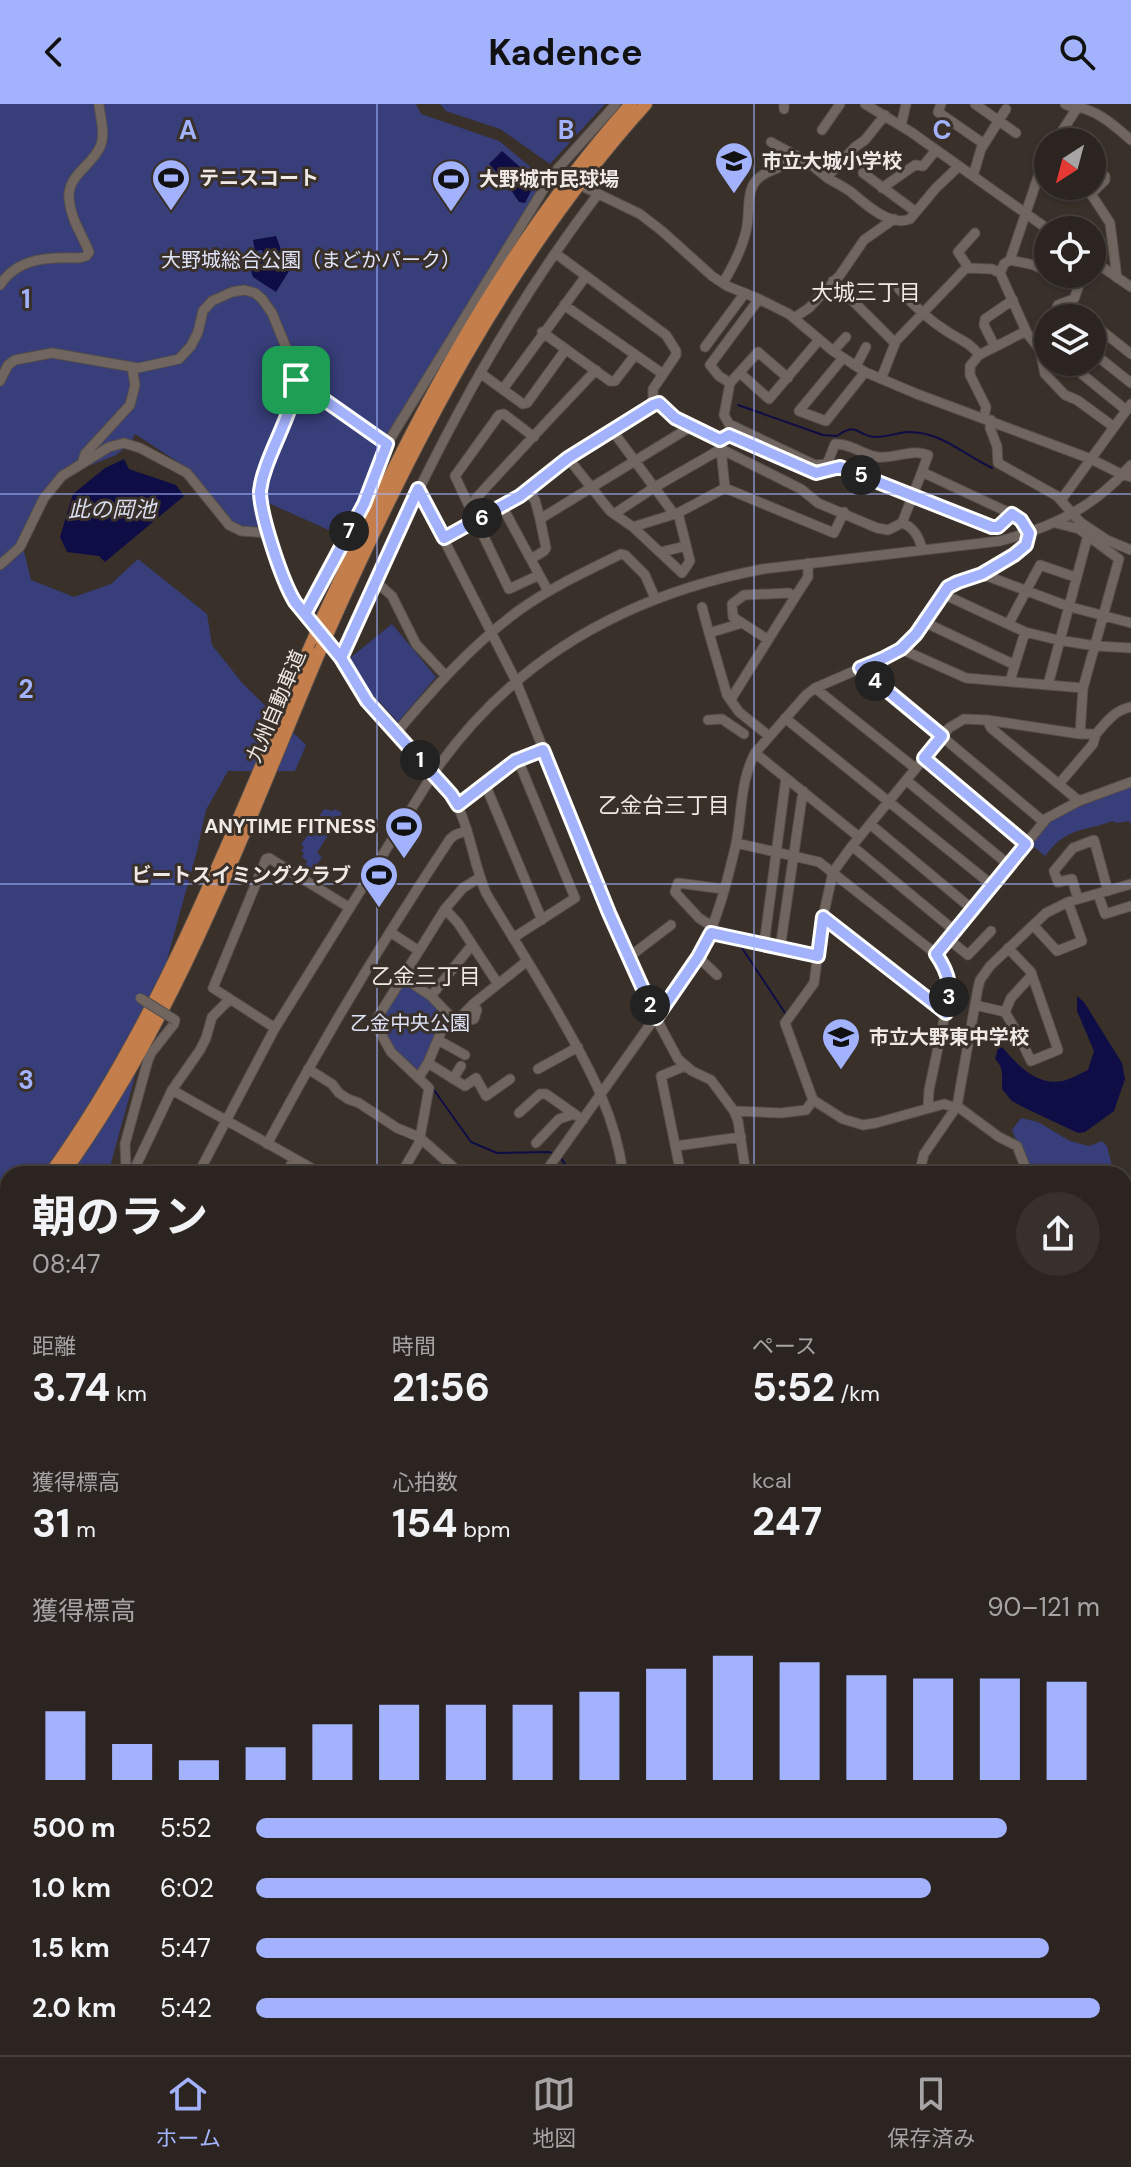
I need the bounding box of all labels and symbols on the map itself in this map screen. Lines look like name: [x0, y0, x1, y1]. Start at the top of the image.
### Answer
text: A: [179, 113, 197, 147]
text: B: [558, 113, 574, 147]
text: C: [932, 113, 952, 147]
north arrow: [1034, 128, 1106, 200]
school or university icon: 市立大城小学校: [713, 140, 755, 195]
place label: 市立大城小学校: [762, 148, 902, 174]
sports icon: テニスコート: [150, 157, 192, 212]
sports icon: 大野城市民球場: [430, 158, 472, 213]
place label: テニスコート: [199, 165, 319, 191]
place label: 大野城市民球場: [479, 166, 619, 192]
park label: 大野城総合公園（まどかパーク）: [161, 247, 461, 273]
district label: 大城三丁目: [811, 278, 921, 307]
text: 1: [21, 282, 31, 316]
pin: [262, 346, 330, 414]
pin: 5: [841, 455, 881, 495]
water label: 此の岡池: [68, 495, 158, 524]
pin: 6: [462, 498, 502, 538]
pin: 7: [329, 511, 369, 551]
street label: 九州自動車道: [241, 646, 311, 766]
pin: 4: [855, 661, 895, 701]
text: 2: [18, 672, 34, 706]
pin: 1: [400, 740, 440, 780]
district label: 乙金台三丁目: [598, 791, 730, 820]
sports icon: ANYTIME FITNESS: [383, 805, 425, 860]
place label: ANYTIME FITNESS: [204, 813, 376, 839]
sports icon: ビートスイミングクラブ: [358, 854, 400, 909]
place label: ビートスイミングクラブ: [131, 862, 351, 888]
district label: 乙金三丁目: [371, 962, 481, 991]
pin: 3: [929, 977, 969, 1017]
pin: 2: [630, 985, 670, 1025]
park label: 乙金中央公園: [350, 1010, 470, 1036]
school or university icon: 市立大野東中学校: [820, 1016, 862, 1071]
place label: 市立大野東中学校: [869, 1024, 1029, 1050]
text: 3: [18, 1063, 34, 1097]

